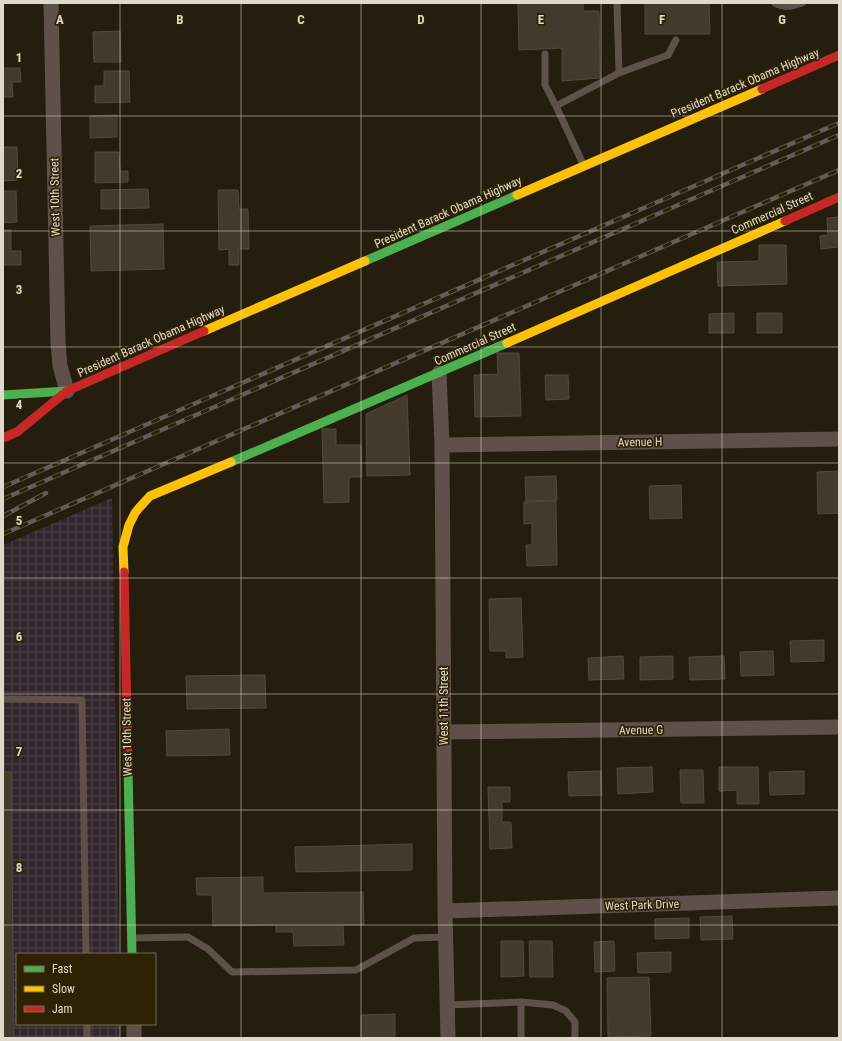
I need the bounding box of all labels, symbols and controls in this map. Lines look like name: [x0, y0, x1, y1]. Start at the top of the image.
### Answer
text: A: [56, 12, 64, 27]
text: B: [176, 12, 184, 27]
text: C: [297, 12, 305, 27]
text: D: [417, 12, 425, 27]
text: E: [538, 12, 545, 27]
text: F: [659, 12, 665, 27]
text: G: [778, 12, 786, 27]
street label: President Barack Obama Highway: [669, 45, 821, 121]
text: 1: [16, 50, 22, 65]
street label: West 10th Street: [47, 157, 63, 236]
text: 2: [16, 166, 23, 181]
street label: President Barack Obama Highway: [372, 173, 524, 251]
street label: Commercial Street: [729, 189, 815, 237]
text: 3: [16, 282, 22, 297]
street label: President Barack Obama Highway: [75, 302, 227, 380]
street label: Commercial Street: [432, 320, 518, 368]
text: 4: [16, 397, 23, 412]
street label: Avenue H: [618, 435, 662, 449]
text: 5: [16, 513, 23, 528]
text: 6: [16, 629, 23, 644]
street label: West 11th Street: [437, 666, 451, 745]
street label: West 10th Street: [119, 697, 135, 776]
street label: Avenue G: [619, 723, 663, 737]
text: 7: [16, 744, 23, 759]
text: 8: [16, 860, 22, 875]
street label: West Park Drive: [605, 897, 680, 913]
legend: [16, 953, 156, 1025]
text: Fast: [52, 962, 73, 976]
text: Slow: [52, 982, 75, 996]
text: Jam: [52, 1002, 73, 1016]

